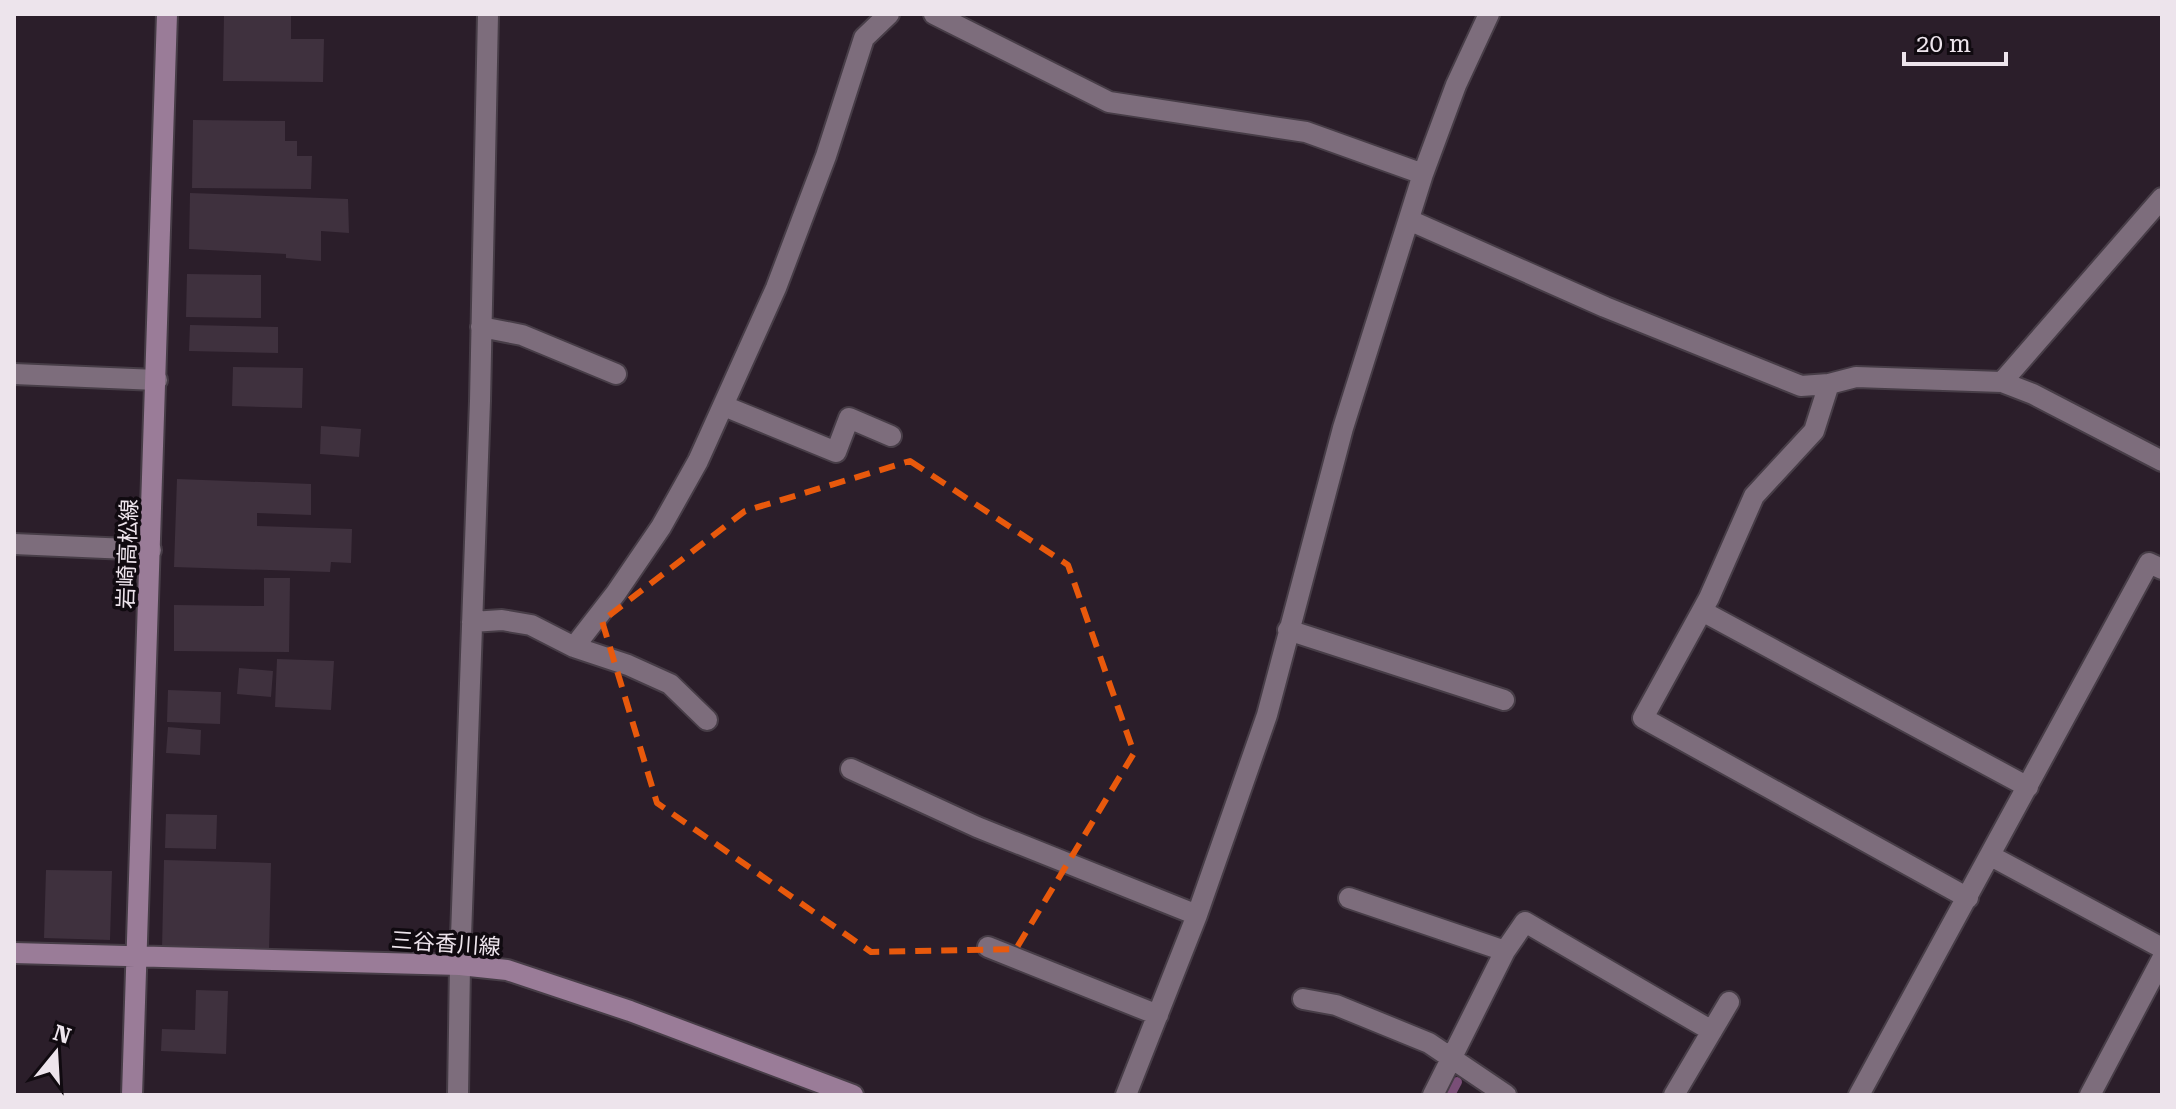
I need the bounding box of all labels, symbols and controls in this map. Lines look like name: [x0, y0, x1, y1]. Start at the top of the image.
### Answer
scale bar: [1904, 16, 2006, 66]
text: 20 m: [1916, 30, 1971, 58]
street label: 岩崎高松線: [113, 499, 142, 609]
street label: 三谷香川線: [390, 927, 502, 960]
north arrow: [16, 1013, 96, 1093]
text: N: [50, 1020, 74, 1049]

